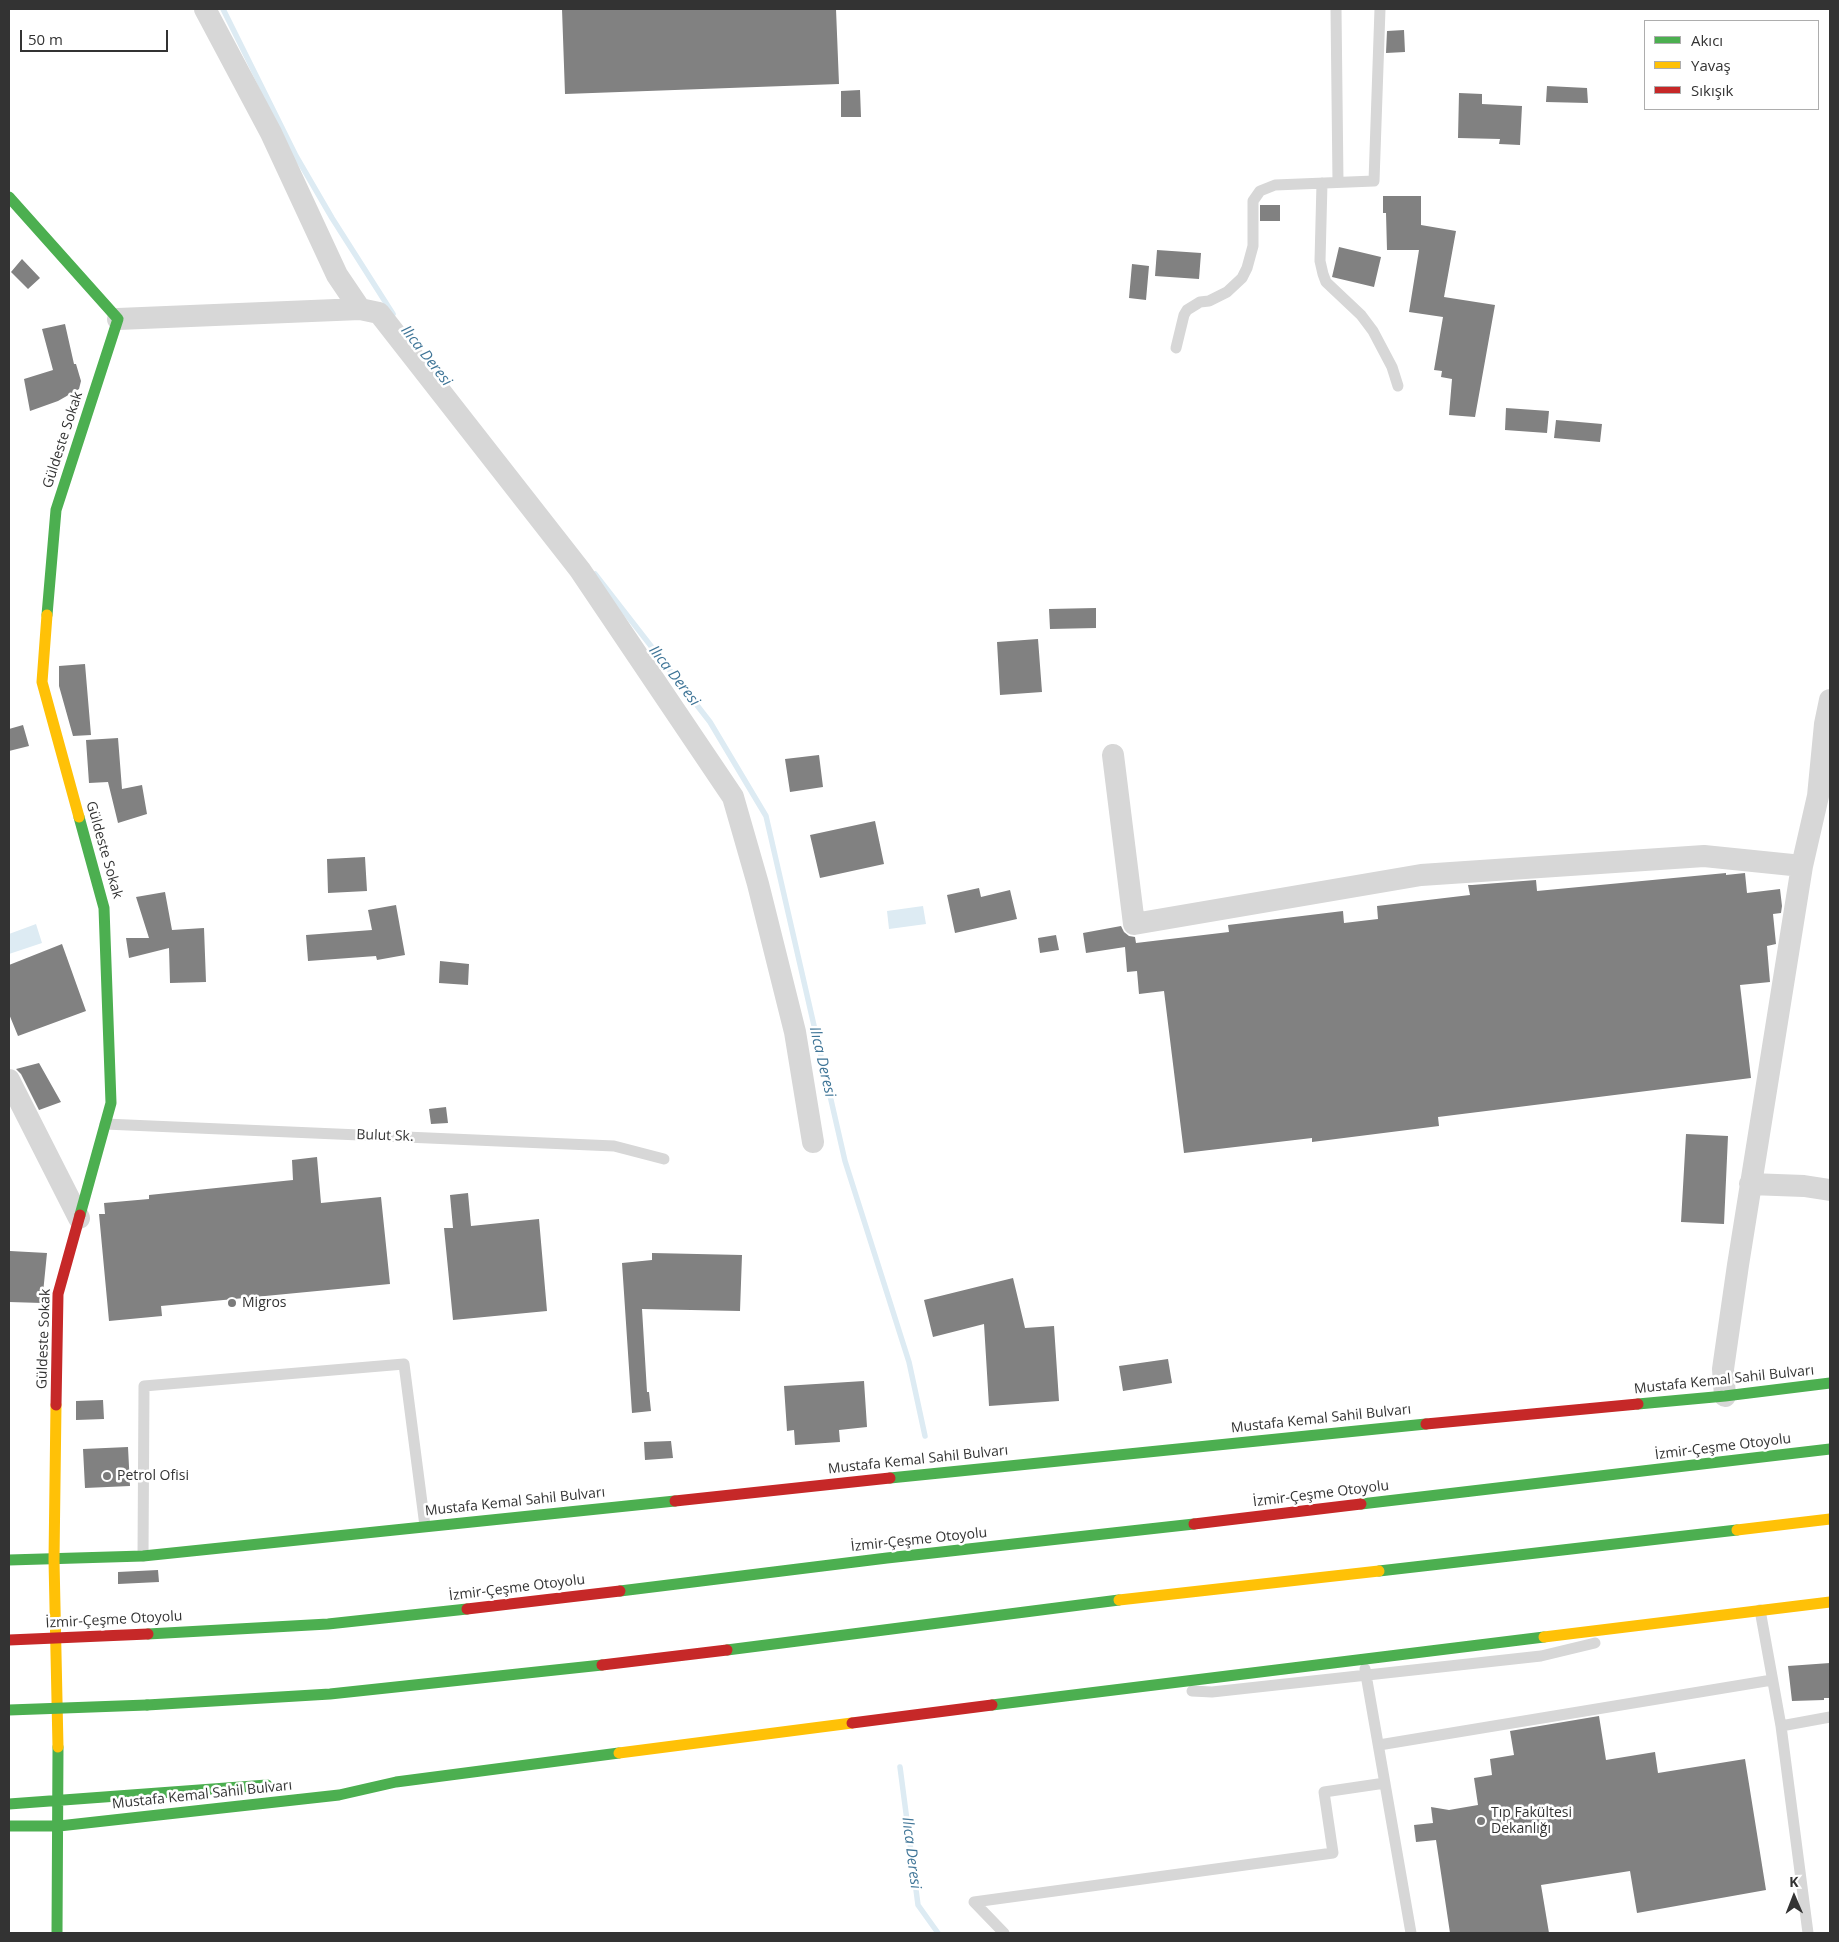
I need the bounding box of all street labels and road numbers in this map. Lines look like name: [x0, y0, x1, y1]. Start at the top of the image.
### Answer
street label: Güldeste Sokak: [39, 390, 87, 490]
street label: Güldeste Sokak: [82, 799, 126, 901]
street label: Bulut Sk.: [356, 1127, 414, 1145]
street label: Güldeste Sokak: [34, 1289, 54, 1389]
street label: Mustafa Kemal Sahil Bulvarı: [1633, 1362, 1815, 1398]
street label: Mustafa Kemal Sahil Bulvarı: [1230, 1401, 1412, 1437]
street label: İzmir-Çeşme Otoyolu: [1654, 1430, 1792, 1464]
street label: Mustafa Kemal Sahil Bulvarı: [827, 1442, 1009, 1478]
street label: İzmir-Çeşme Otoyolu: [1252, 1477, 1390, 1511]
street label: Mustafa Kemal Sahil Bulvarı: [424, 1484, 606, 1520]
street label: İzmir-Çeşme Otoyolu: [850, 1524, 988, 1556]
street label: İzmir-Çeşme Otoyolu: [448, 1571, 586, 1605]
street label: İzmir-Çeşme Otoyolu: [45, 1608, 183, 1632]
street label: Mustafa Kemal Sahil Bulvarı: [111, 1777, 293, 1813]

